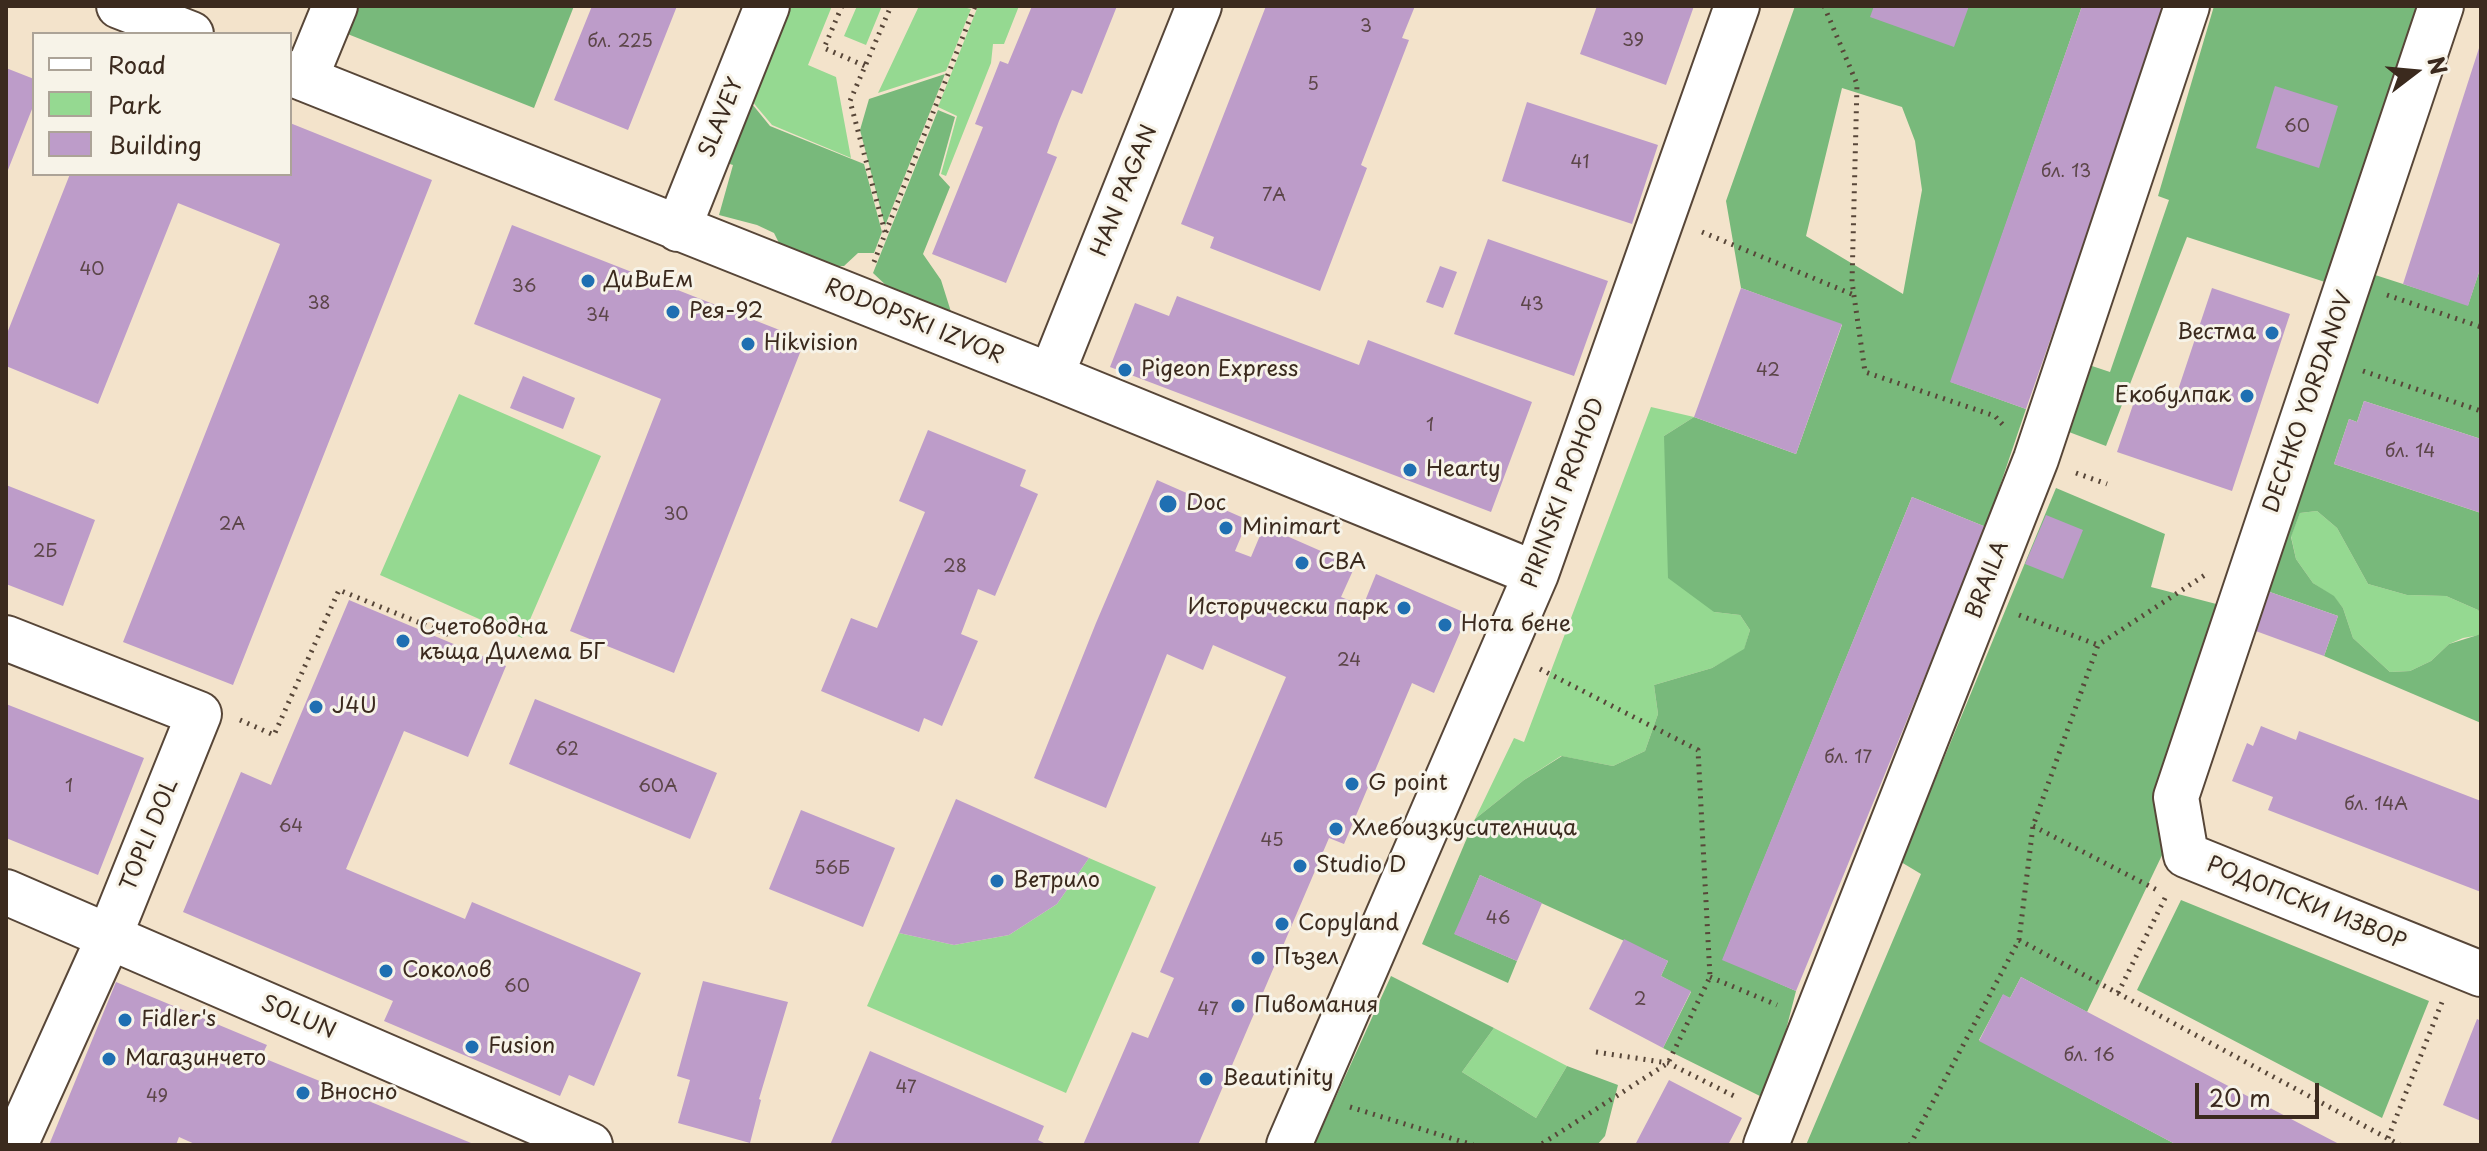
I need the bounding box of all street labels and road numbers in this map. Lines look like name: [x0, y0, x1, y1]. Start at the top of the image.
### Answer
street label: SLAVEY: [694, 74, 750, 162]
street label: HAN PAGAN: [1087, 121, 1163, 261]
street label: RODOPSKI IZVOR: [821, 274, 1007, 370]
street label: DECHKO YORDANOV: [2259, 288, 2359, 516]
street label: PIRINSKI PROHOD: [1517, 394, 1611, 592]
street label: BRAILA: [1961, 537, 2015, 623]
street label: TOPLI DOL: [116, 775, 184, 895]
street label: РОДОПСКИ ИЗВОР: [2202, 852, 2410, 956]
street label: SOLUN: [257, 991, 339, 1045]

